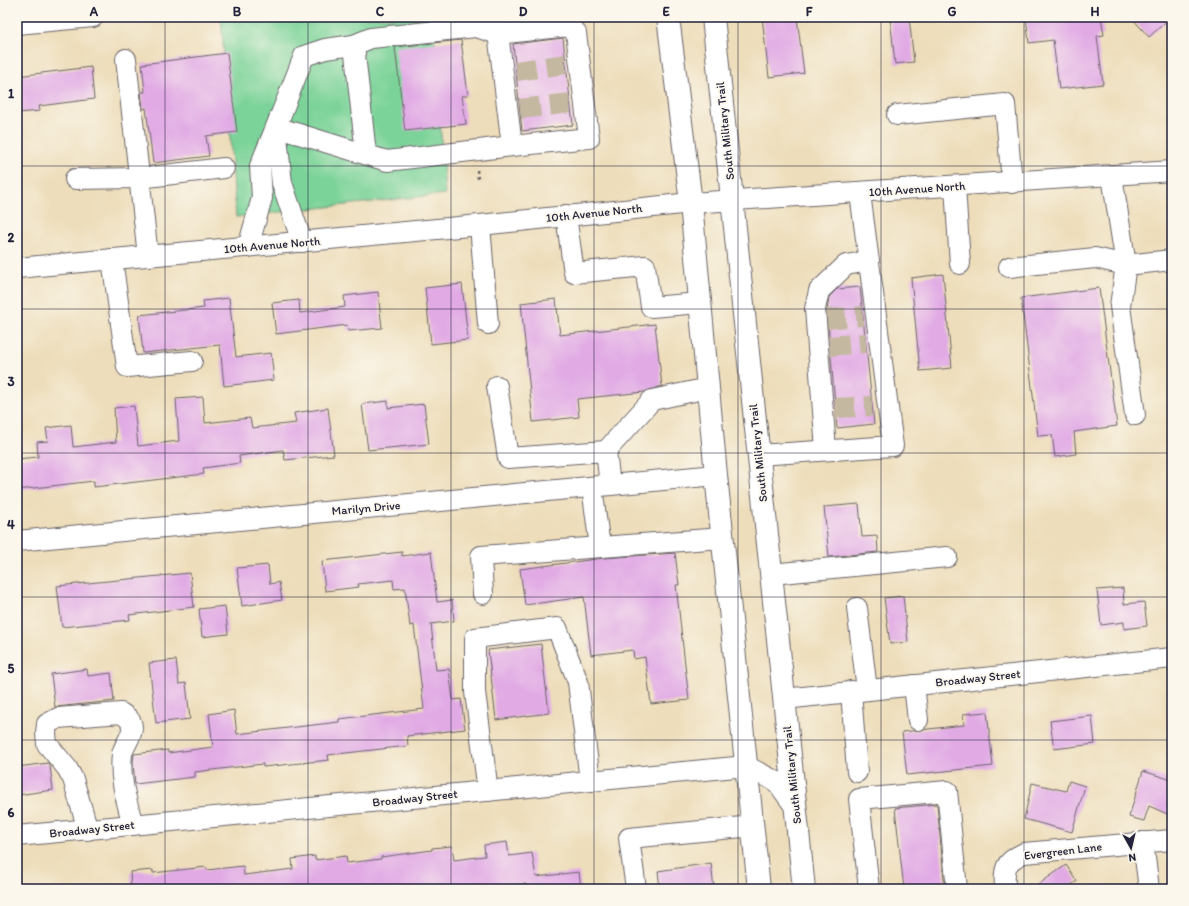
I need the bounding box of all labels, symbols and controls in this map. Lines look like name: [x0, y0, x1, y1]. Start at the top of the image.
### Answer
text: A: [89, 4, 99, 19]
text: B: [233, 4, 242, 19]
text: C: [376, 4, 385, 19]
text: D: [519, 4, 528, 19]
text: E: [662, 4, 670, 19]
text: F: [806, 4, 813, 19]
text: G: [948, 4, 957, 19]
text: H: [1091, 4, 1100, 19]
street label: South Military Trail: [713, 81, 737, 181]
text: 1: [8, 86, 14, 101]
street label: 10th Avenue North: [868, 179, 966, 199]
street label: 10th Avenue North: [545, 201, 643, 225]
text: 2: [8, 230, 15, 245]
street label: 10th Avenue North: [223, 234, 321, 256]
text: 3: [7, 374, 15, 389]
street label: South Military Trail: [746, 403, 770, 503]
street label: Marilyn Drive: [331, 498, 401, 518]
text: 4: [7, 517, 15, 532]
text: 5: [8, 661, 15, 676]
street label: Broadway Street: [935, 667, 1022, 689]
street label: South Military Trail: [780, 725, 804, 825]
street label: Broadway Street: [372, 787, 459, 809]
text: 6: [8, 805, 15, 820]
street label: Broadway Street: [49, 818, 136, 840]
north arrow: [1111, 828, 1151, 868]
street label: Evergreen Lane: [1023, 839, 1103, 863]
text: N: [1128, 850, 1137, 864]

